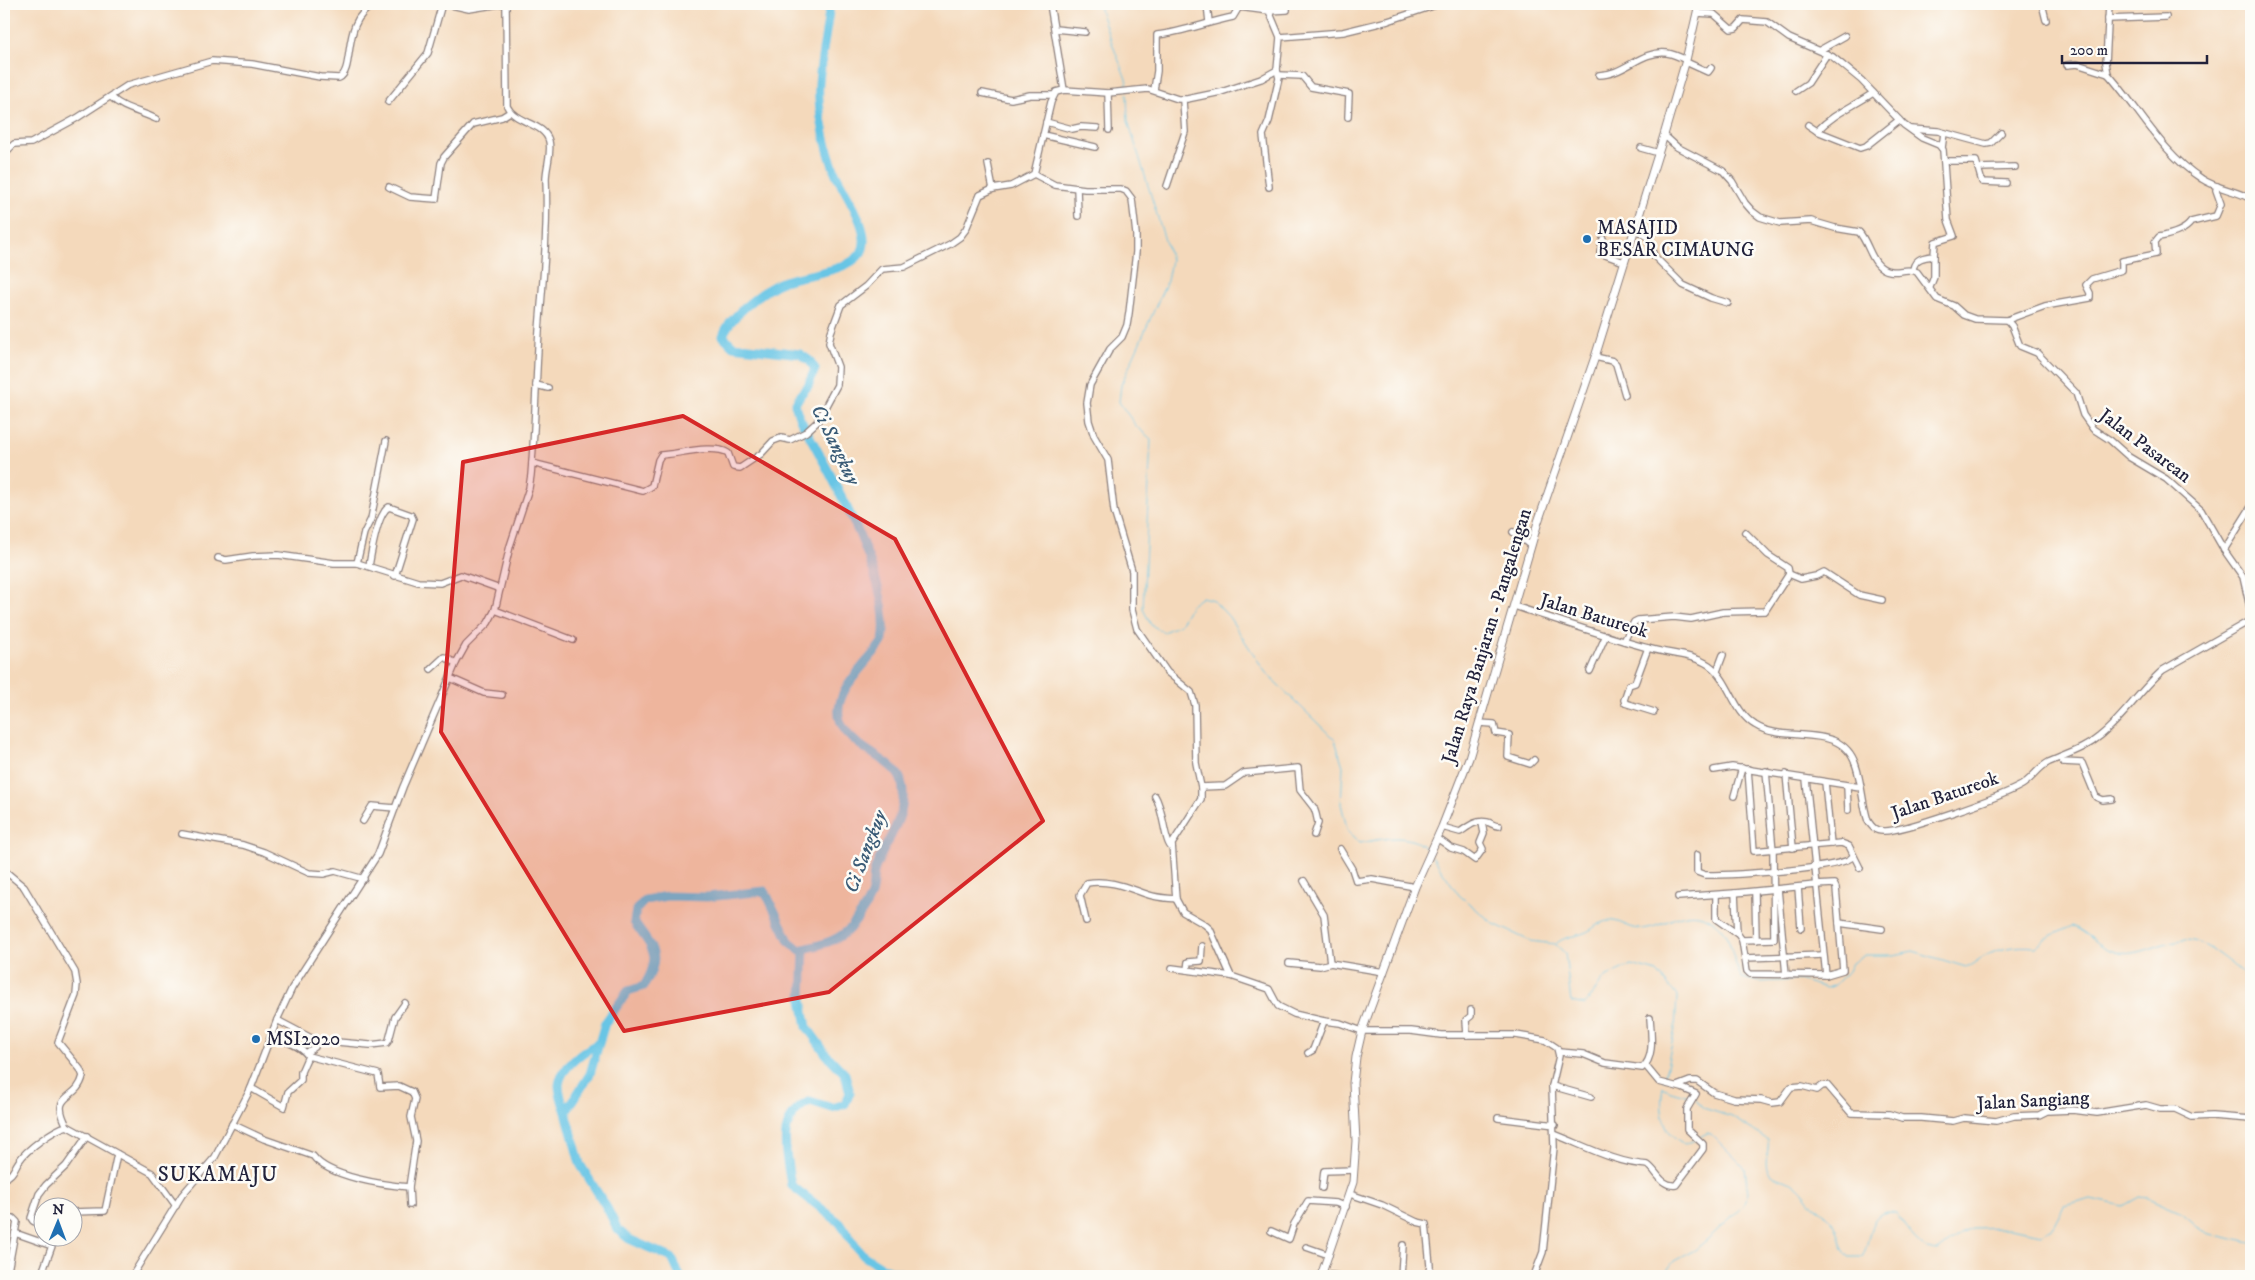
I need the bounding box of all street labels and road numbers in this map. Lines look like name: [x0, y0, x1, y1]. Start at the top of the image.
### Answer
street label: Jalan Pasarean: [2093, 403, 2196, 488]
street label: Jalan Raya Banjaran - Pangalengan: [1437, 506, 1537, 768]
street label: Jalan Batureok: [1535, 588, 1651, 644]
street label: Jalan Batureok: [1886, 767, 2002, 826]
street label: Jalan Sangiang: [1974, 1087, 2090, 1116]

